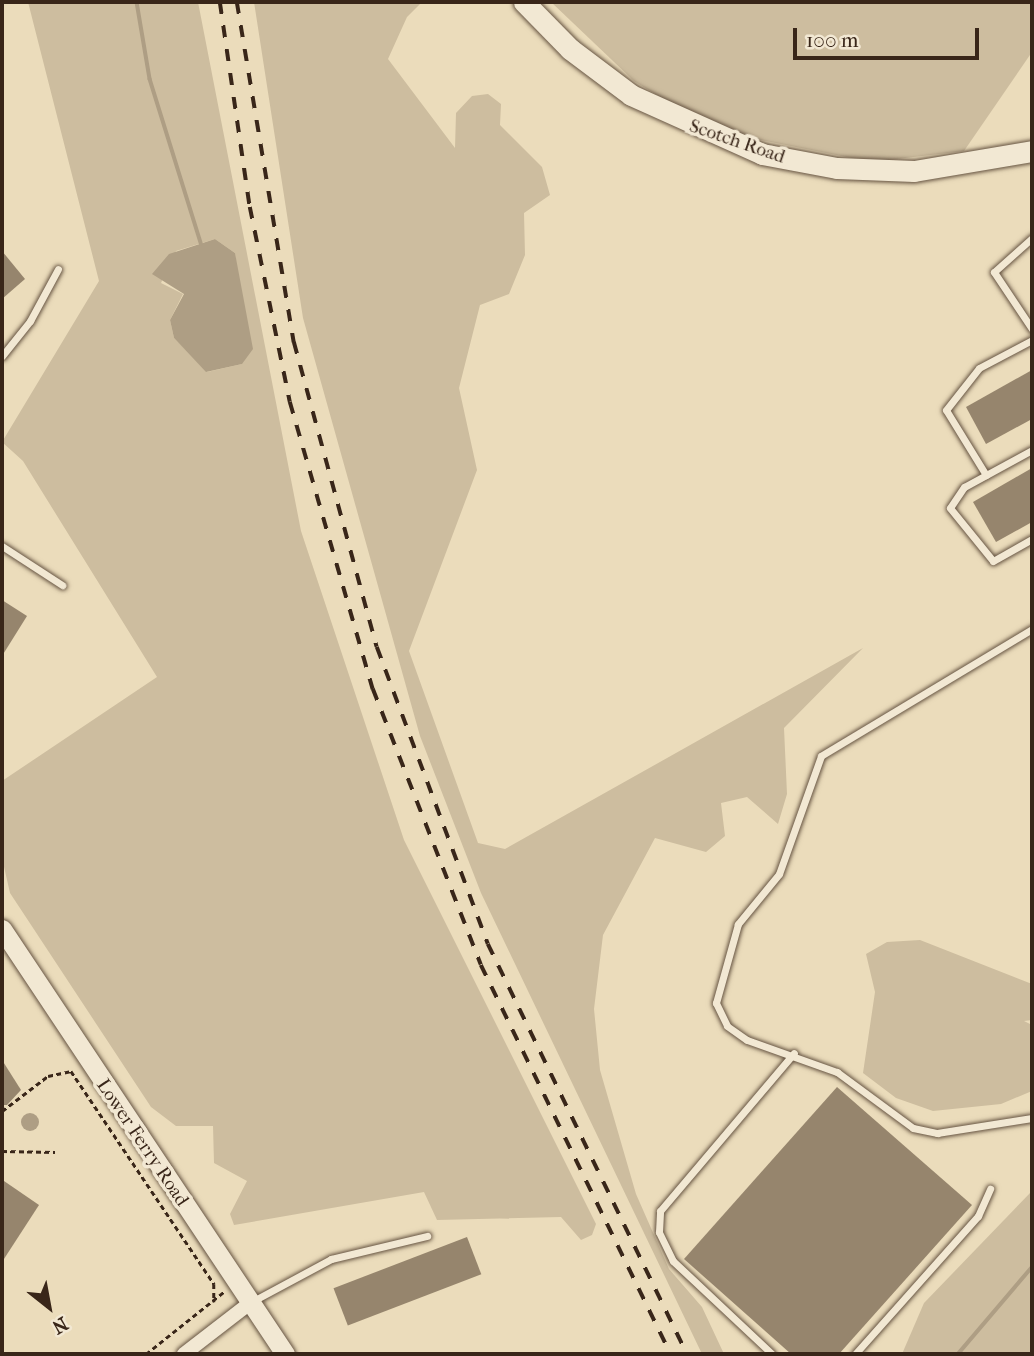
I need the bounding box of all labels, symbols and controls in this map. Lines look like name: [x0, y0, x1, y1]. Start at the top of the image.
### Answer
scale bar: [796, 14, 982, 58]
text: 100 m: [806, 28, 859, 52]
street label: Scotch Road: [686, 115, 788, 169]
street label: Lower Ferry Road: [91, 1075, 193, 1211]
north arrow: [14, 1272, 84, 1342]
text: N: [48, 1312, 72, 1338]

